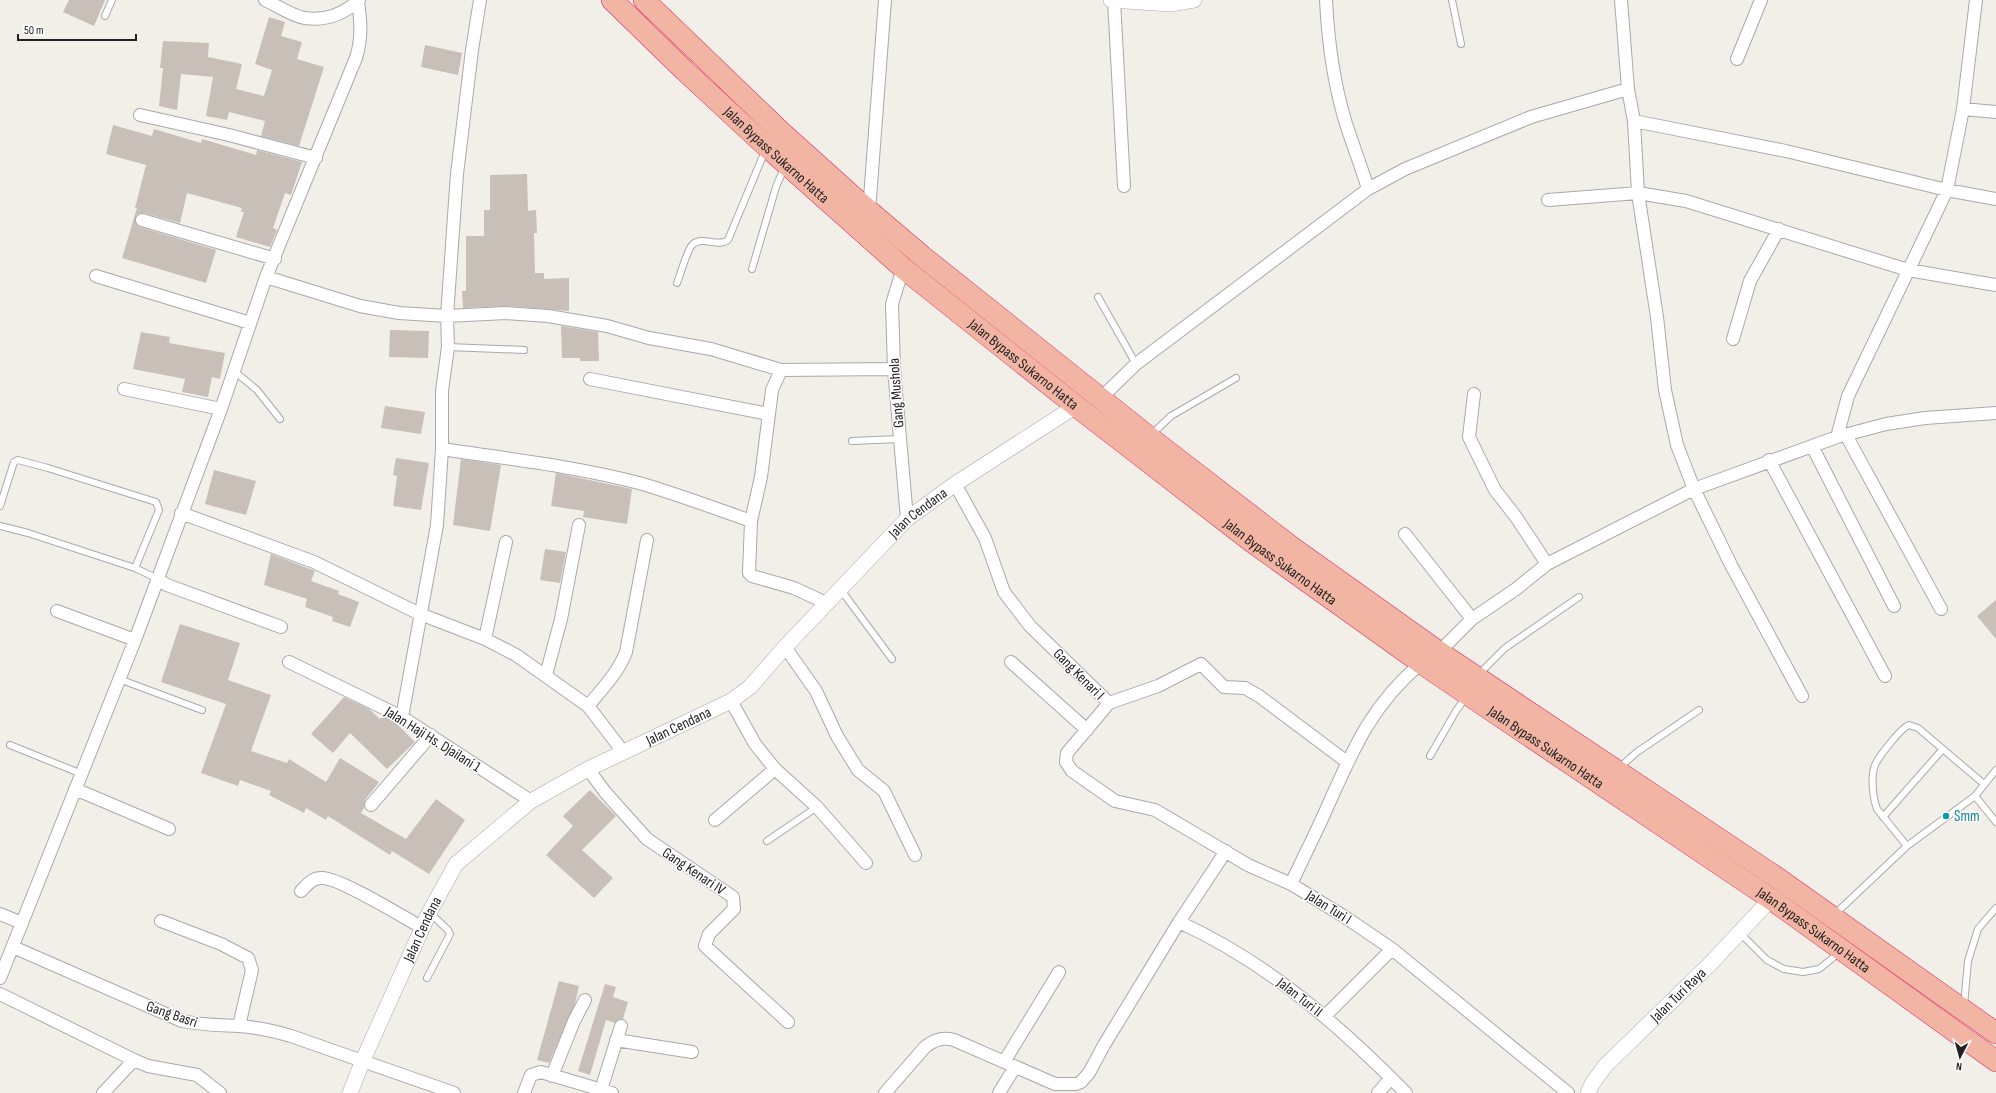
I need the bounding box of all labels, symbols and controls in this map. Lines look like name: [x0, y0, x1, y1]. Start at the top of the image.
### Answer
scale bar: [18, 16, 136, 42]
text: 50 m: [24, 23, 44, 38]
street label: Jalan Bypass Sukarno Hatta: [719, 102, 833, 208]
street label: Jalan Bypass Sukarno Hatta: [964, 314, 1082, 414]
street label: Gang Mushola: [885, 357, 908, 428]
street label: Jalan Cendana: [884, 484, 951, 543]
street label: Jalan Bypass Sukarno Hatta: [1219, 514, 1341, 610]
street label: Gang Kenari I: [1049, 645, 1108, 704]
street label: Jalan Bypass Sukarno Hatta: [1483, 701, 1607, 794]
street label: Jalan Haji Hs. Djailani 1: [380, 702, 485, 777]
street label: Jalan Cendana: [642, 703, 715, 751]
place label: Smm: [1954, 807, 1980, 826]
marker: Smm: [1941, 811, 1951, 821]
street label: Gang Kenari IV: [659, 843, 729, 900]
street label: Jalan Bypass Sukarno Hatta: [1752, 883, 1874, 978]
street label: Jalan Turi I: [1302, 886, 1355, 929]
street label: Jalan Cendana: [399, 893, 446, 966]
street label: Jalan Turi Raya: [1646, 964, 1711, 1028]
street label: Jalan Turi II: [1272, 973, 1326, 1021]
street label: Gang Basri: [144, 997, 200, 1032]
north arrow: [1940, 1037, 1980, 1077]
text: N: [1955, 1060, 1963, 1073]

